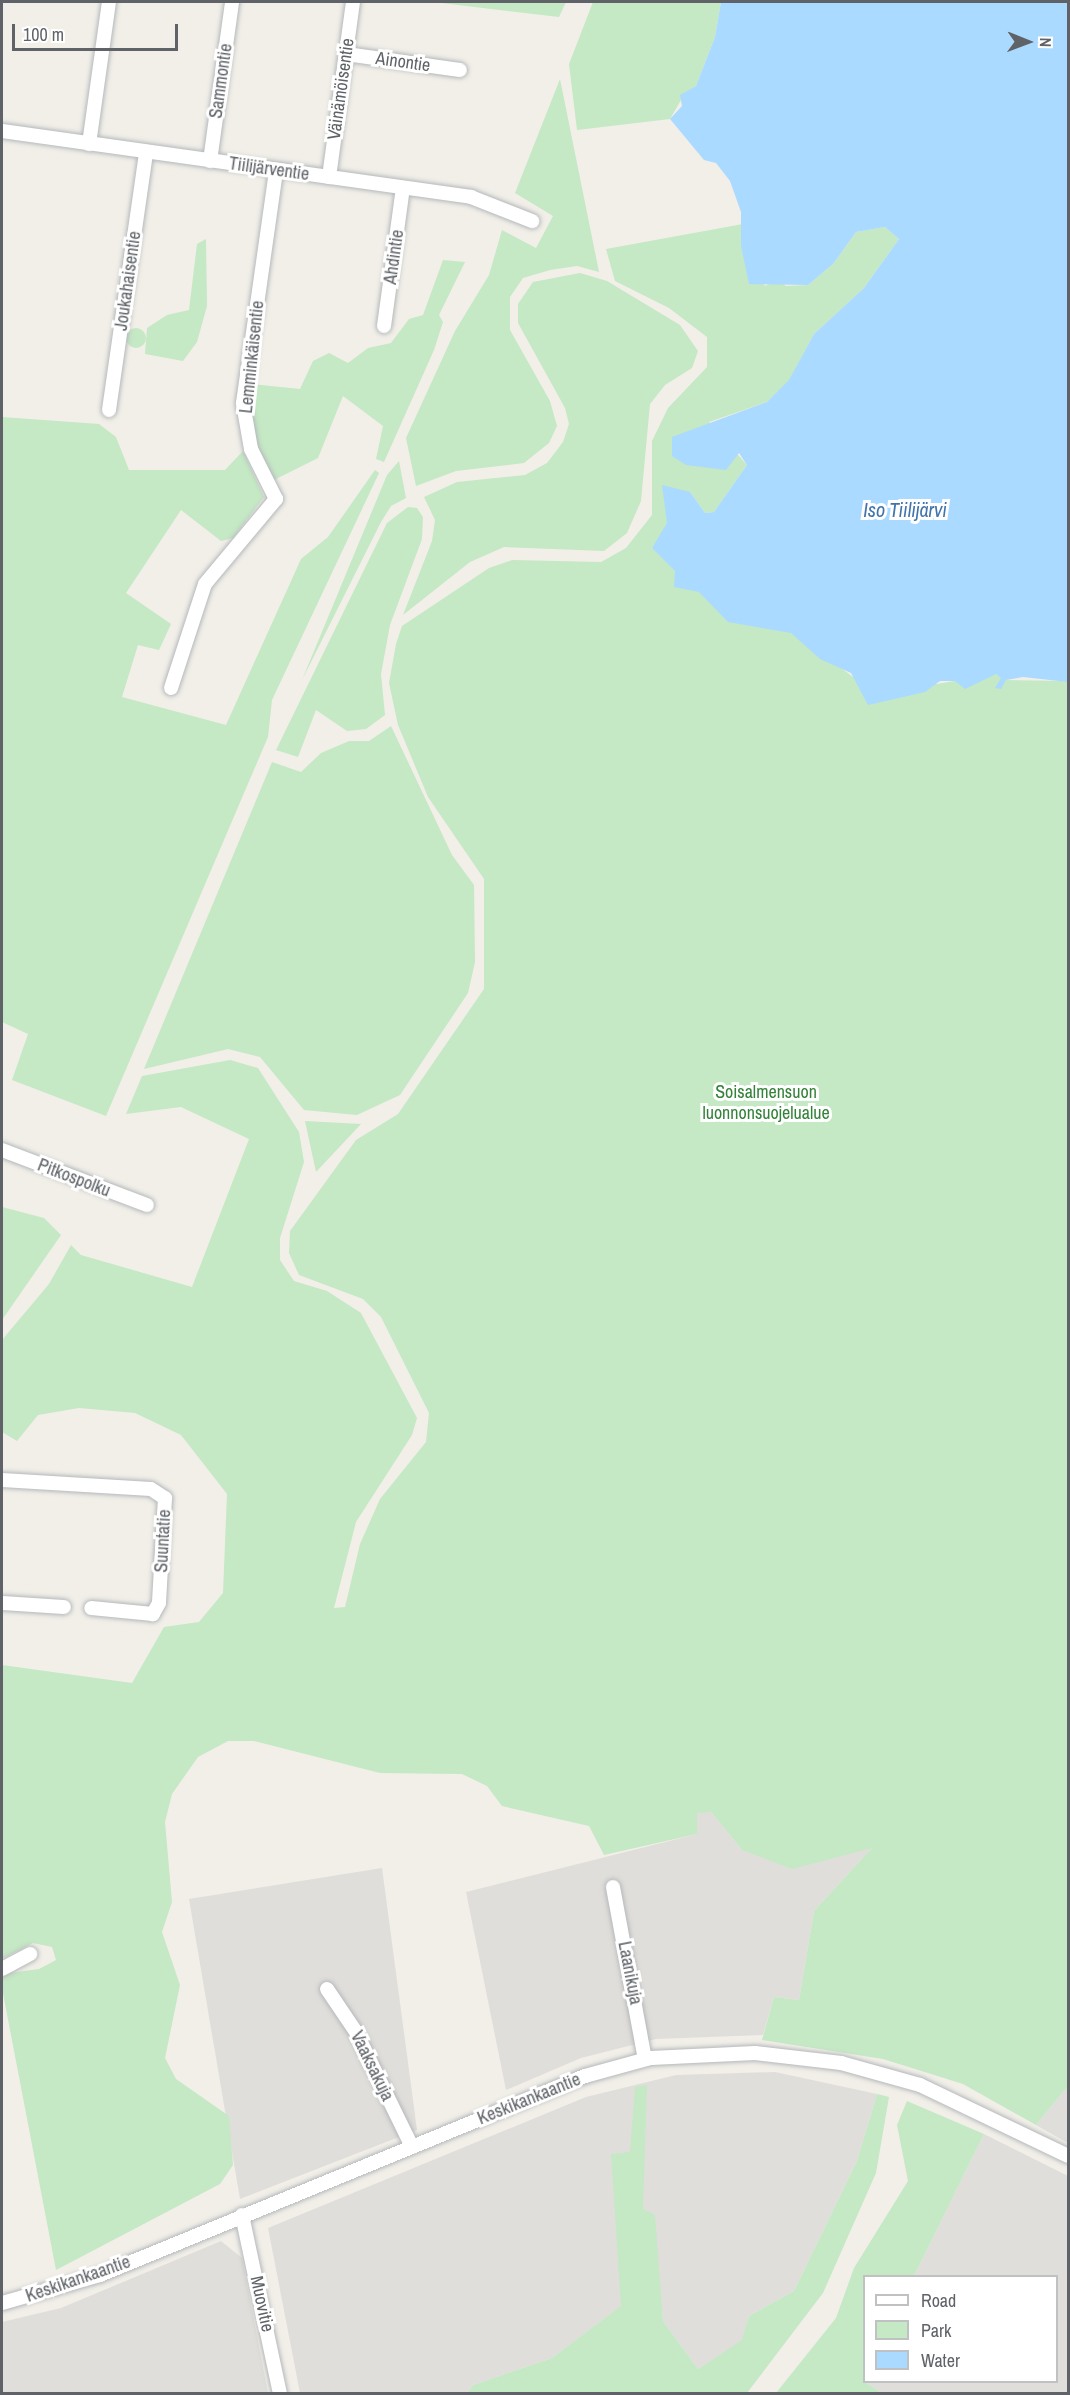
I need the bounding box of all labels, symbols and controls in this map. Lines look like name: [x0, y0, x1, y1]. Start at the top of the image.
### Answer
scale bar: [15, 12, 182, 50]
north arrow: [998, 12, 1058, 72]
text: 100 m: [23, 22, 64, 47]
street label: Väinämöisentie: [323, 37, 359, 141]
text: N: [1035, 37, 1057, 47]
street label: Sammontie: [205, 42, 237, 120]
street label: Ainontie: [374, 47, 432, 77]
street label: Tiilijärventie: [227, 153, 311, 185]
street label: Ahdintie: [379, 228, 409, 286]
street label: Joukahaisentie: [110, 230, 146, 332]
street label: Lemminkäisentie: [235, 300, 269, 414]
water label: Iso Tiilijärvi: [863, 497, 947, 521]
park label: Soisalmensuon luonnonsuojelualue: [702, 1082, 830, 1124]
street label: Pitkospolku: [35, 1154, 113, 1202]
street label: Suuntatie: [151, 1509, 175, 1573]
street label: Laanikuja: [613, 1940, 647, 2006]
street label: Vaaksakuja: [346, 2027, 398, 2105]
street label: Keskikankaantie: [474, 2069, 584, 2129]
street label: Keskikankaantie: [23, 2251, 133, 2307]
street label: Muovitie: [246, 2274, 278, 2334]
legend: [863, 2275, 1058, 2383]
text: Road: [921, 2288, 956, 2313]
text: Park: [921, 2318, 951, 2343]
text: Water: [921, 2348, 960, 2373]

